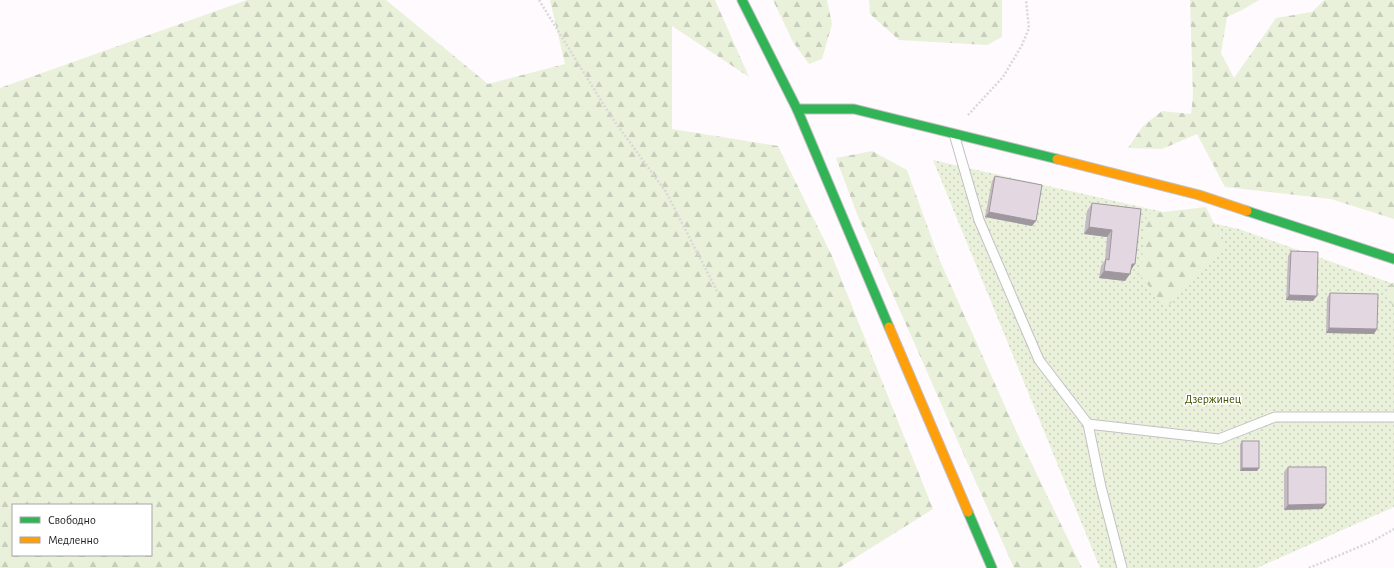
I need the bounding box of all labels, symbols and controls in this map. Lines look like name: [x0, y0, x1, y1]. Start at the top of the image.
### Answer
park label: Дзержинец: [1185, 393, 1242, 405]
legend: [12, 504, 152, 556]
text: Свободно: [48, 514, 96, 526]
text: Медленно: [48, 534, 99, 546]

